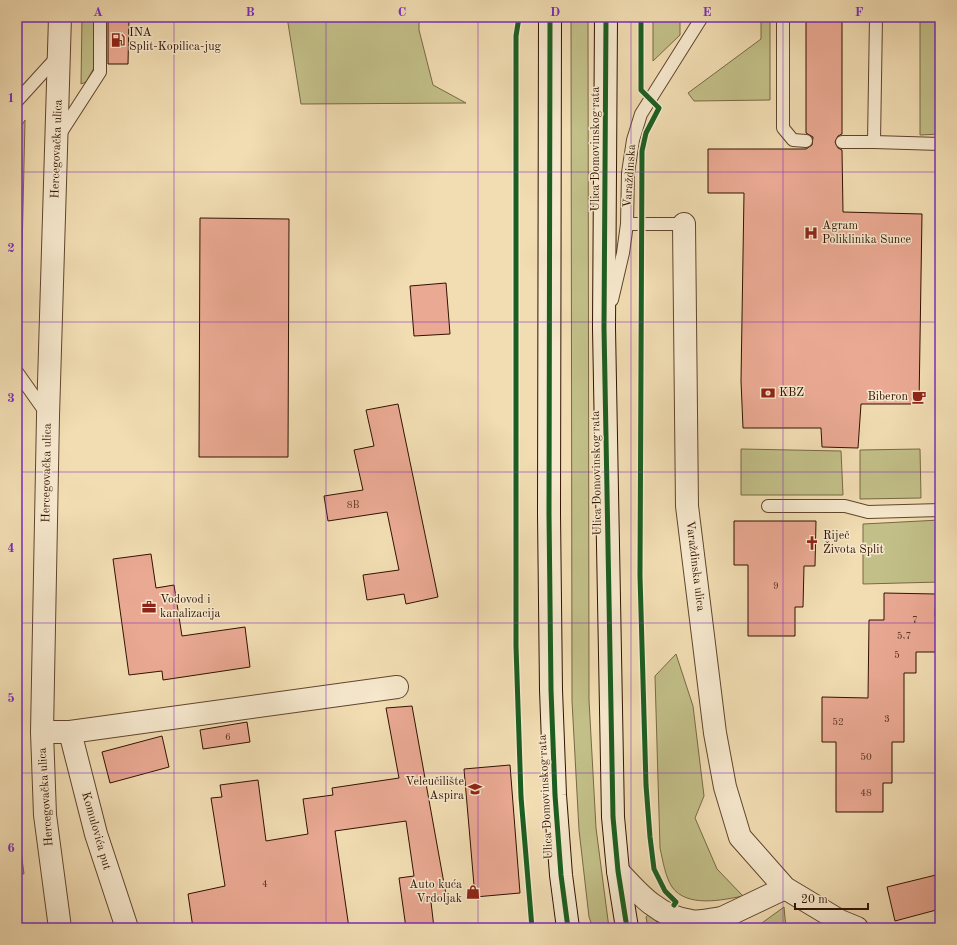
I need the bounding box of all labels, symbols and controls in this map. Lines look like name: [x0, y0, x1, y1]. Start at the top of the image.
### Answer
text: A: [93, 6, 103, 19]
text: B: [245, 6, 255, 19]
text: C: [398, 6, 406, 19]
text: D: [550, 6, 560, 19]
text: E: [703, 6, 712, 19]
text: F: [855, 6, 864, 19]
place label: INA Split-Kopilica-jug: [129, 27, 222, 53]
fuel station icon: INA Split-Kopilica-jug: [110, 32, 126, 48]
street label: Ulica Domovinskog rata: [590, 86, 602, 211]
text: 1: [7, 92, 15, 105]
street label: Hercegovačka ulica: [49, 99, 65, 199]
street label: Varaždinska: [622, 144, 638, 208]
place label: Agram Poliklinika Sunce: [822, 220, 911, 246]
hospital icon: Agram Poliklinika Sunce: [803, 225, 819, 241]
text: 2: [7, 242, 15, 255]
bank icon: KBZ: [760, 385, 776, 401]
place label: KBZ: [779, 387, 804, 399]
cafe icon: Biberon: [911, 389, 927, 405]
place label: Biberon: [867, 391, 909, 403]
text: 3: [7, 392, 15, 405]
street label: Ulica Domovinskog rata: [590, 410, 604, 536]
street label: Hercegovačka ulica: [40, 423, 54, 523]
house number: 8B: [347, 500, 359, 510]
street label: Varaždinska ulica: [683, 520, 707, 612]
place label: Riječ Života Split: [823, 530, 884, 556]
church icon: Riječ Života Split: [804, 535, 820, 551]
text: 4: [7, 542, 15, 555]
house number: 9: [773, 581, 779, 591]
place label: Vodovod i kanalizacija: [160, 594, 221, 620]
office icon: Vodovod i kanalizacija: [141, 599, 157, 615]
house number: 7: [912, 615, 918, 625]
house number: 5,7: [897, 631, 911, 641]
house number: 5: [894, 650, 900, 660]
text: 5: [7, 692, 15, 705]
house number: 3: [884, 714, 890, 724]
house number: 52: [832, 717, 844, 727]
house number: 6: [225, 732, 231, 742]
street label: Ulica Domovinskog rata: [537, 734, 555, 860]
street label: Hercegovačka ulica: [37, 747, 55, 847]
house number: 50: [860, 752, 872, 762]
place label: Veleučilište Aspira: [405, 776, 464, 802]
school or university icon: Veleučilište Aspira: [467, 781, 483, 797]
house number: 48: [860, 788, 872, 798]
street label: Komulovića put: [79, 791, 113, 871]
text: 6: [7, 842, 15, 855]
house number: 4: [262, 879, 268, 889]
place label: Auto kuća Vrdoljak: [409, 879, 462, 905]
shop icon: Auto kuća Vrdoljak: [465, 884, 481, 900]
scale bar: [795, 885, 868, 911]
text: 20 m: [801, 894, 828, 906]

